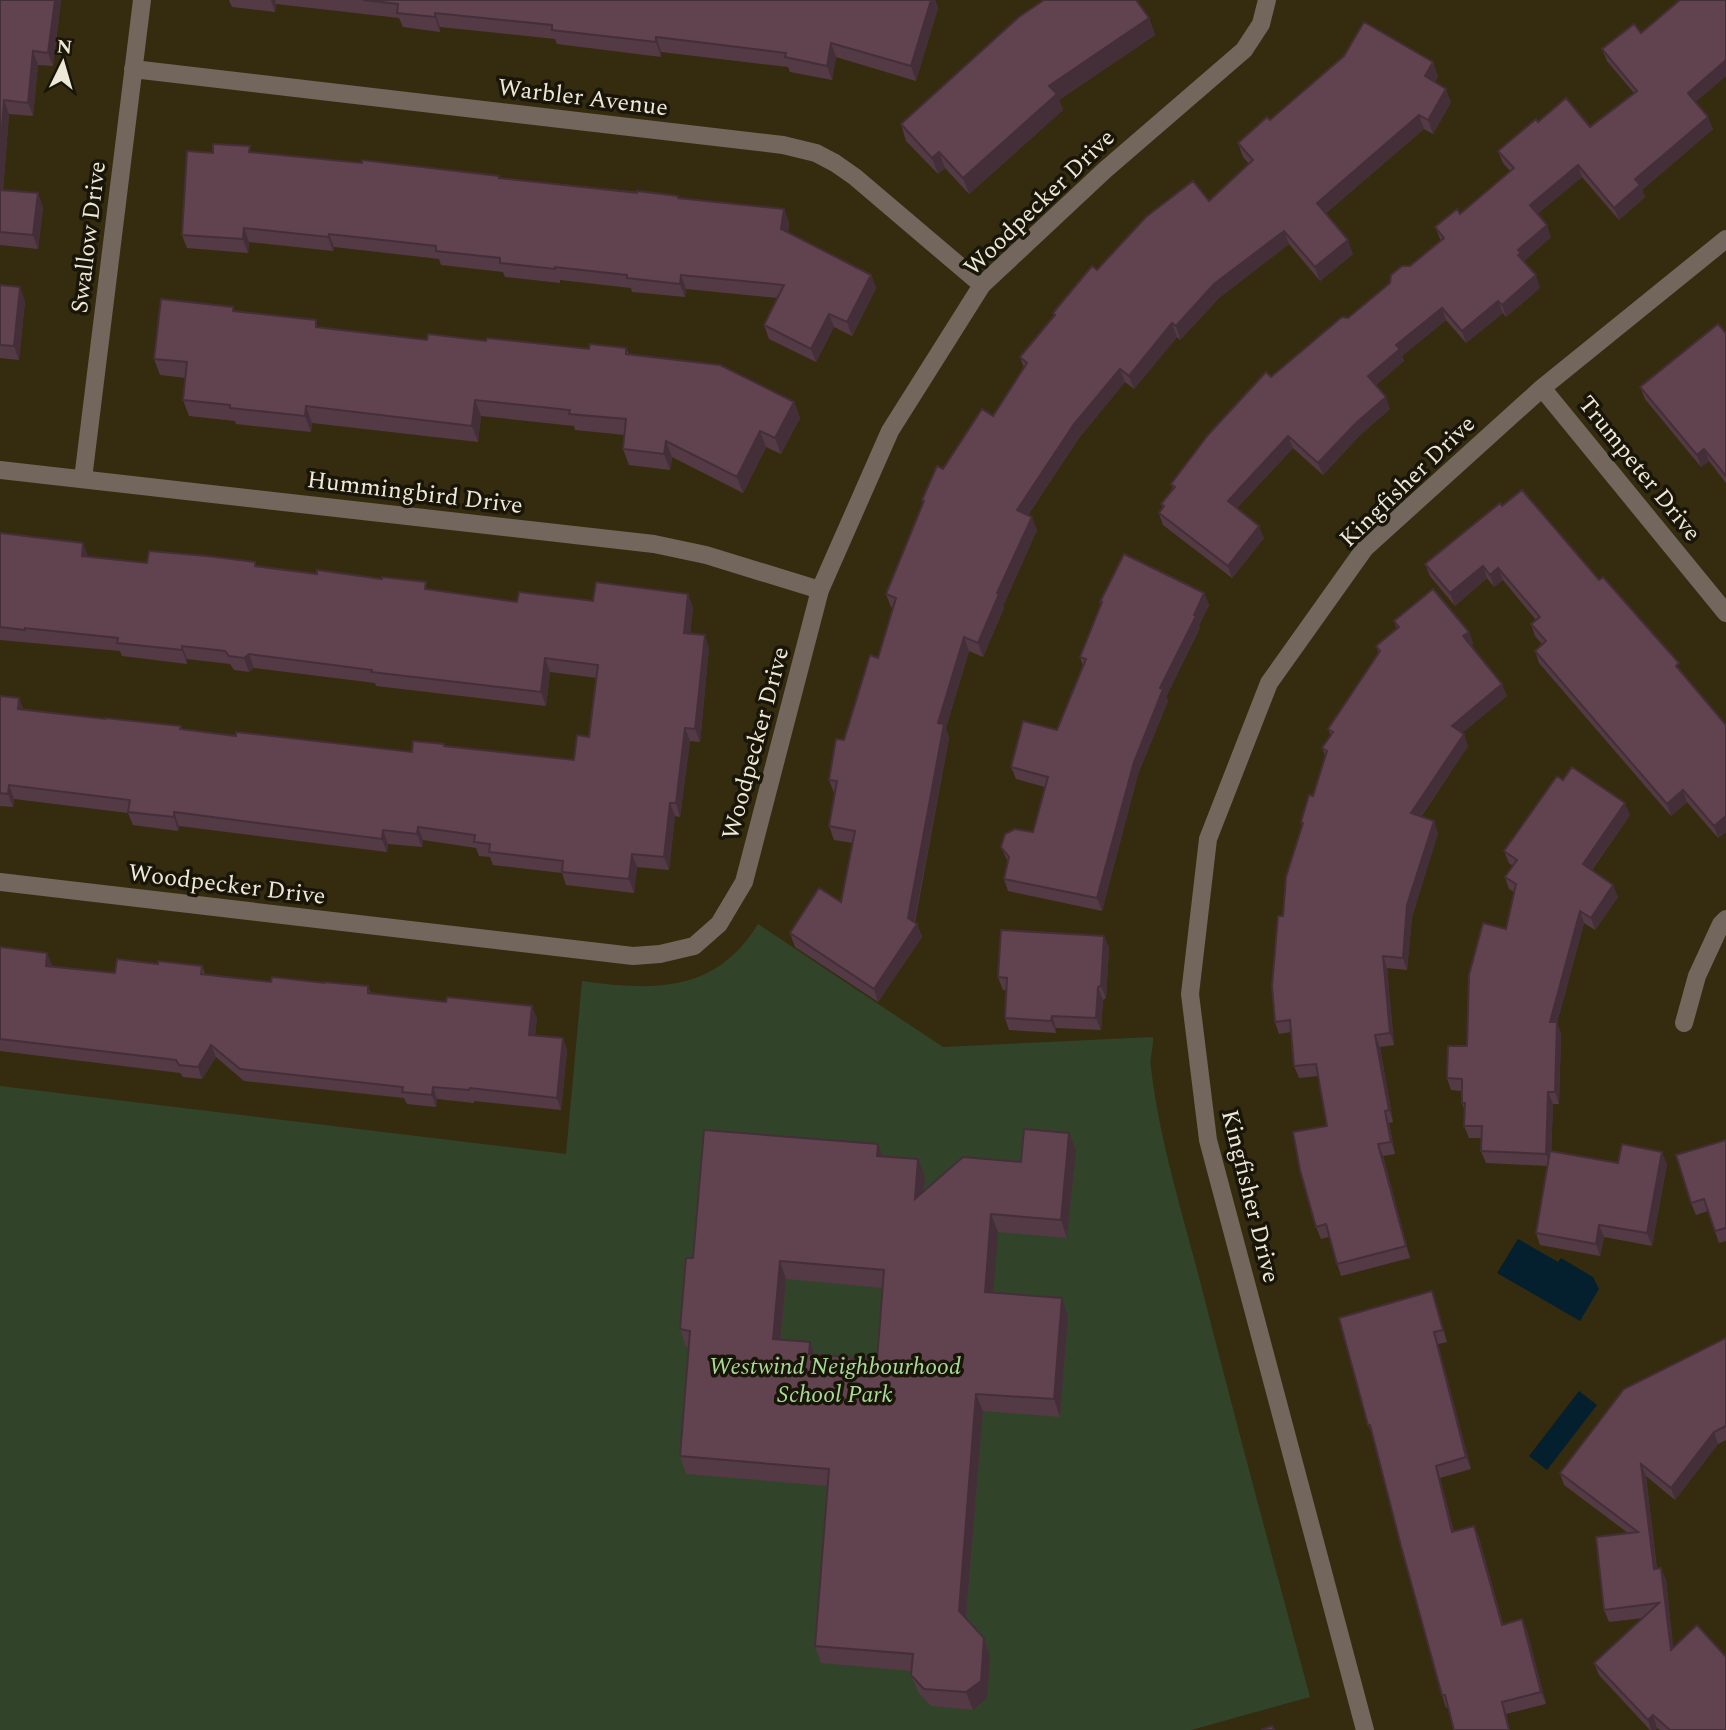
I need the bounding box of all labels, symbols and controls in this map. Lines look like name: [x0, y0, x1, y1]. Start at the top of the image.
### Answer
north arrow: [28, 28, 98, 98]
text: N: [55, 32, 73, 63]
street label: Warbler Avenue: [496, 70, 670, 126]
street label: Woodpecker Drive: [956, 121, 1124, 285]
street label: Swallow Drive: [62, 159, 116, 315]
street label: Trumpeter Drive: [1569, 388, 1709, 549]
street label: Kingfisher Drive: [1331, 407, 1484, 556]
street label: Hummingbird Drive: [305, 462, 525, 524]
street label: Woodpecker Drive: [713, 643, 799, 844]
street label: Woodpecker Drive: [126, 855, 327, 915]
street label: Kingfisher Drive: [1211, 1106, 1289, 1287]
park label: Westwind Neighbourhood School Park: [709, 1349, 961, 1413]

